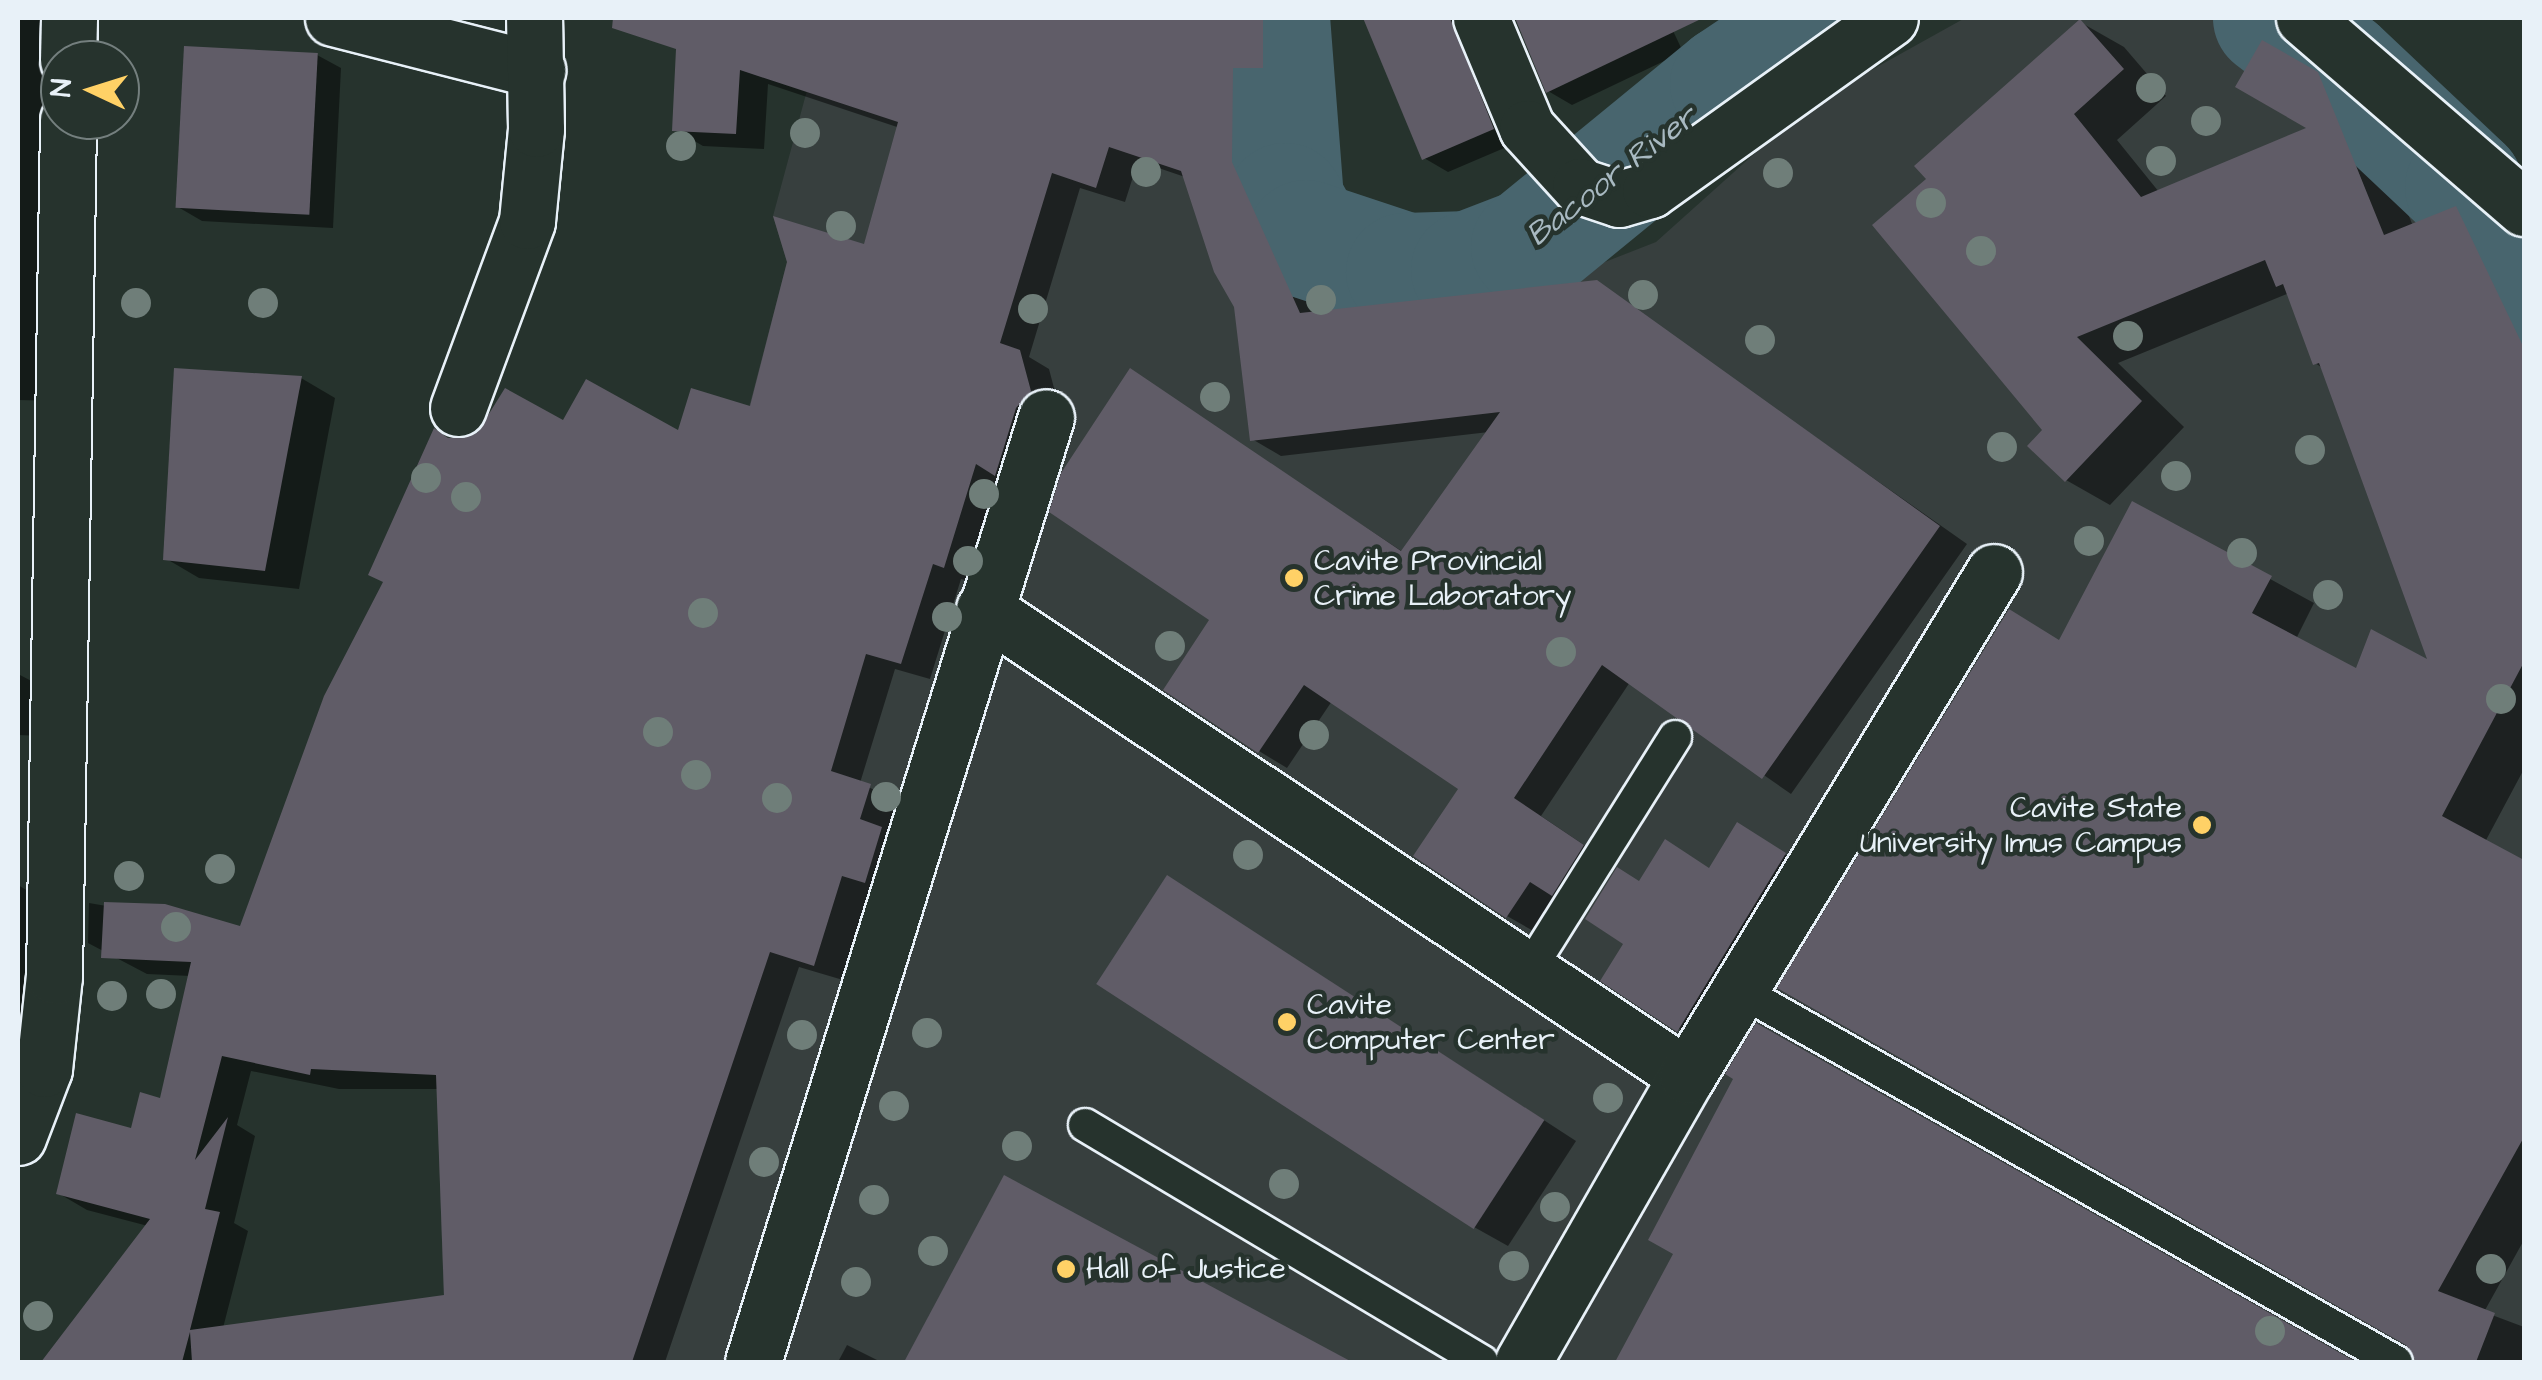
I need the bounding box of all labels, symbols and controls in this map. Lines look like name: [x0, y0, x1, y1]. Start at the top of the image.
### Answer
north arrow: [40, 40, 140, 140]
text: N: [42, 78, 82, 98]
water label: Bacoor River: [1519, 99, 1705, 255]
place label: Cavite Provincial Crime Laboratory: [1314, 543, 1572, 614]
marker: Cavite Provincial Crime Laboratory: [1283, 567, 1305, 589]
place label: Cavite State University Imus Campus: [1860, 790, 2182, 860]
marker: Cavite State University Imus Campus: [2191, 814, 2213, 836]
place label: Cavite Computer Center: [1307, 987, 1555, 1058]
marker: Cavite Computer Center: [1276, 1011, 1298, 1033]
place label: Hall of Justice: [1086, 1251, 1286, 1287]
marker: Hall of Justice: [1055, 1258, 1077, 1280]

